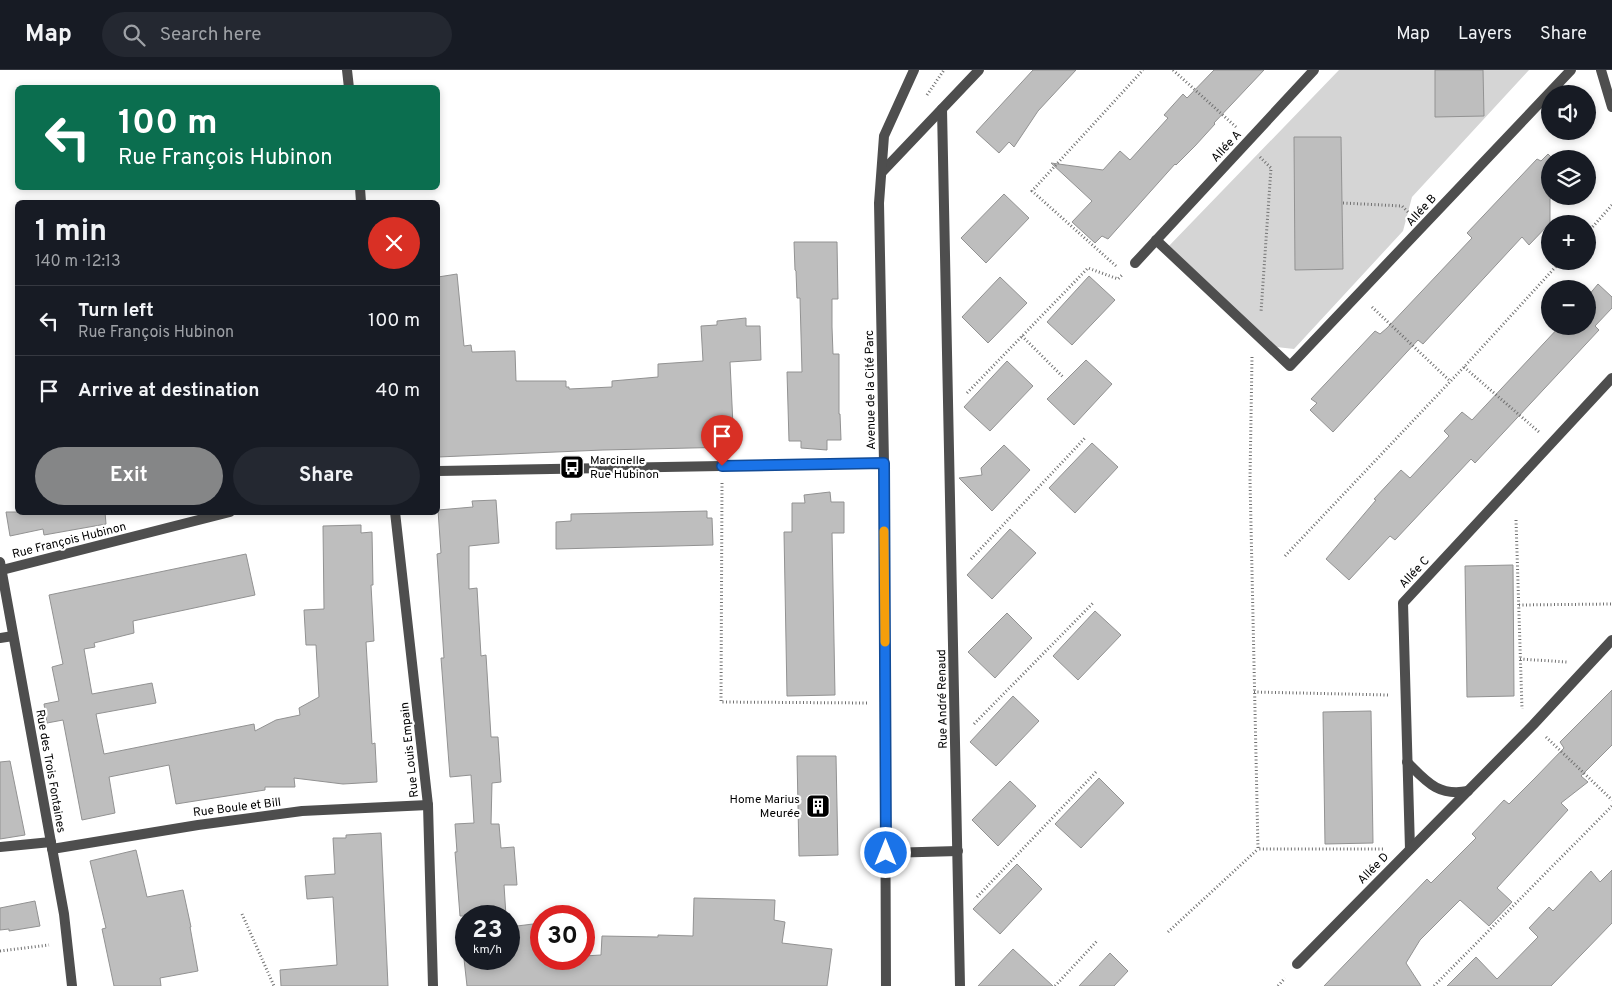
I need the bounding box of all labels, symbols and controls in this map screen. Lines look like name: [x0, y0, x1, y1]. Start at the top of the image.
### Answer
search box: [102, 12, 452, 57]
text: Map: [25, 20, 72, 50]
icon: search: [120, 21, 148, 49]
text: Search here: [160, 23, 261, 47]
text: Map: [1396, 23, 1430, 46]
text: Layers: [1458, 23, 1512, 46]
text: Share: [1540, 23, 1587, 46]
map controls: [1541, 85, 1596, 335]
button: sound: [1541, 85, 1596, 140]
text: 100 m: [118, 102, 218, 146]
icon: left: [35, 105, 100, 170]
street label: Allée A: [1208, 127, 1245, 166]
text: Rue François Hubinon: [118, 145, 333, 172]
button: layers: [1541, 150, 1596, 205]
street label: Allée B: [1403, 191, 1441, 230]
text: 1 min: [35, 214, 107, 251]
button: +: [1541, 215, 1596, 270]
button: close: [368, 217, 420, 269]
text: 140 m · 12:13: [35, 252, 121, 272]
button: −: [1541, 280, 1596, 335]
text: Turn left: [78, 299, 154, 323]
icon: left: [35, 307, 63, 335]
text: 100 m: [368, 309, 420, 333]
text: Rue François Hubinon: [78, 323, 234, 343]
street label: Avenue de la Cité Parc: [862, 330, 880, 450]
icon: arrive: [35, 377, 63, 405]
text: Arrive at destination: [78, 379, 259, 403]
text: 40 m: [375, 379, 420, 403]
pin: [701, 415, 743, 466]
icon: arrive: [708, 422, 736, 450]
button: Exit: [35, 447, 223, 505]
button: Share: [233, 447, 420, 505]
place label: Marcinelle Rue Hubinon: [590, 453, 659, 483]
bus stop icon: Marcinelle Rue Hubinon: [559, 454, 585, 480]
street label: Rue François Hubinon: [11, 519, 128, 563]
street label: Allée C: [1396, 553, 1434, 592]
street label: Rue André Renaud: [934, 649, 952, 749]
street label: Rue Louis Empain: [397, 701, 423, 798]
street label: Rue des Trois Fontaines: [31, 708, 69, 834]
place label: Home Marius Meurée: [730, 792, 800, 822]
building icon: Home Marius Meurée: [805, 793, 831, 819]
street label: Rue Boule et Bill: [192, 795, 282, 821]
position arrow: [859, 826, 911, 878]
street label: Allée D: [1354, 849, 1393, 888]
speed limit sign: 30: [530, 905, 595, 970]
text: 23: [472, 915, 503, 947]
text: km/h: [473, 942, 502, 958]

